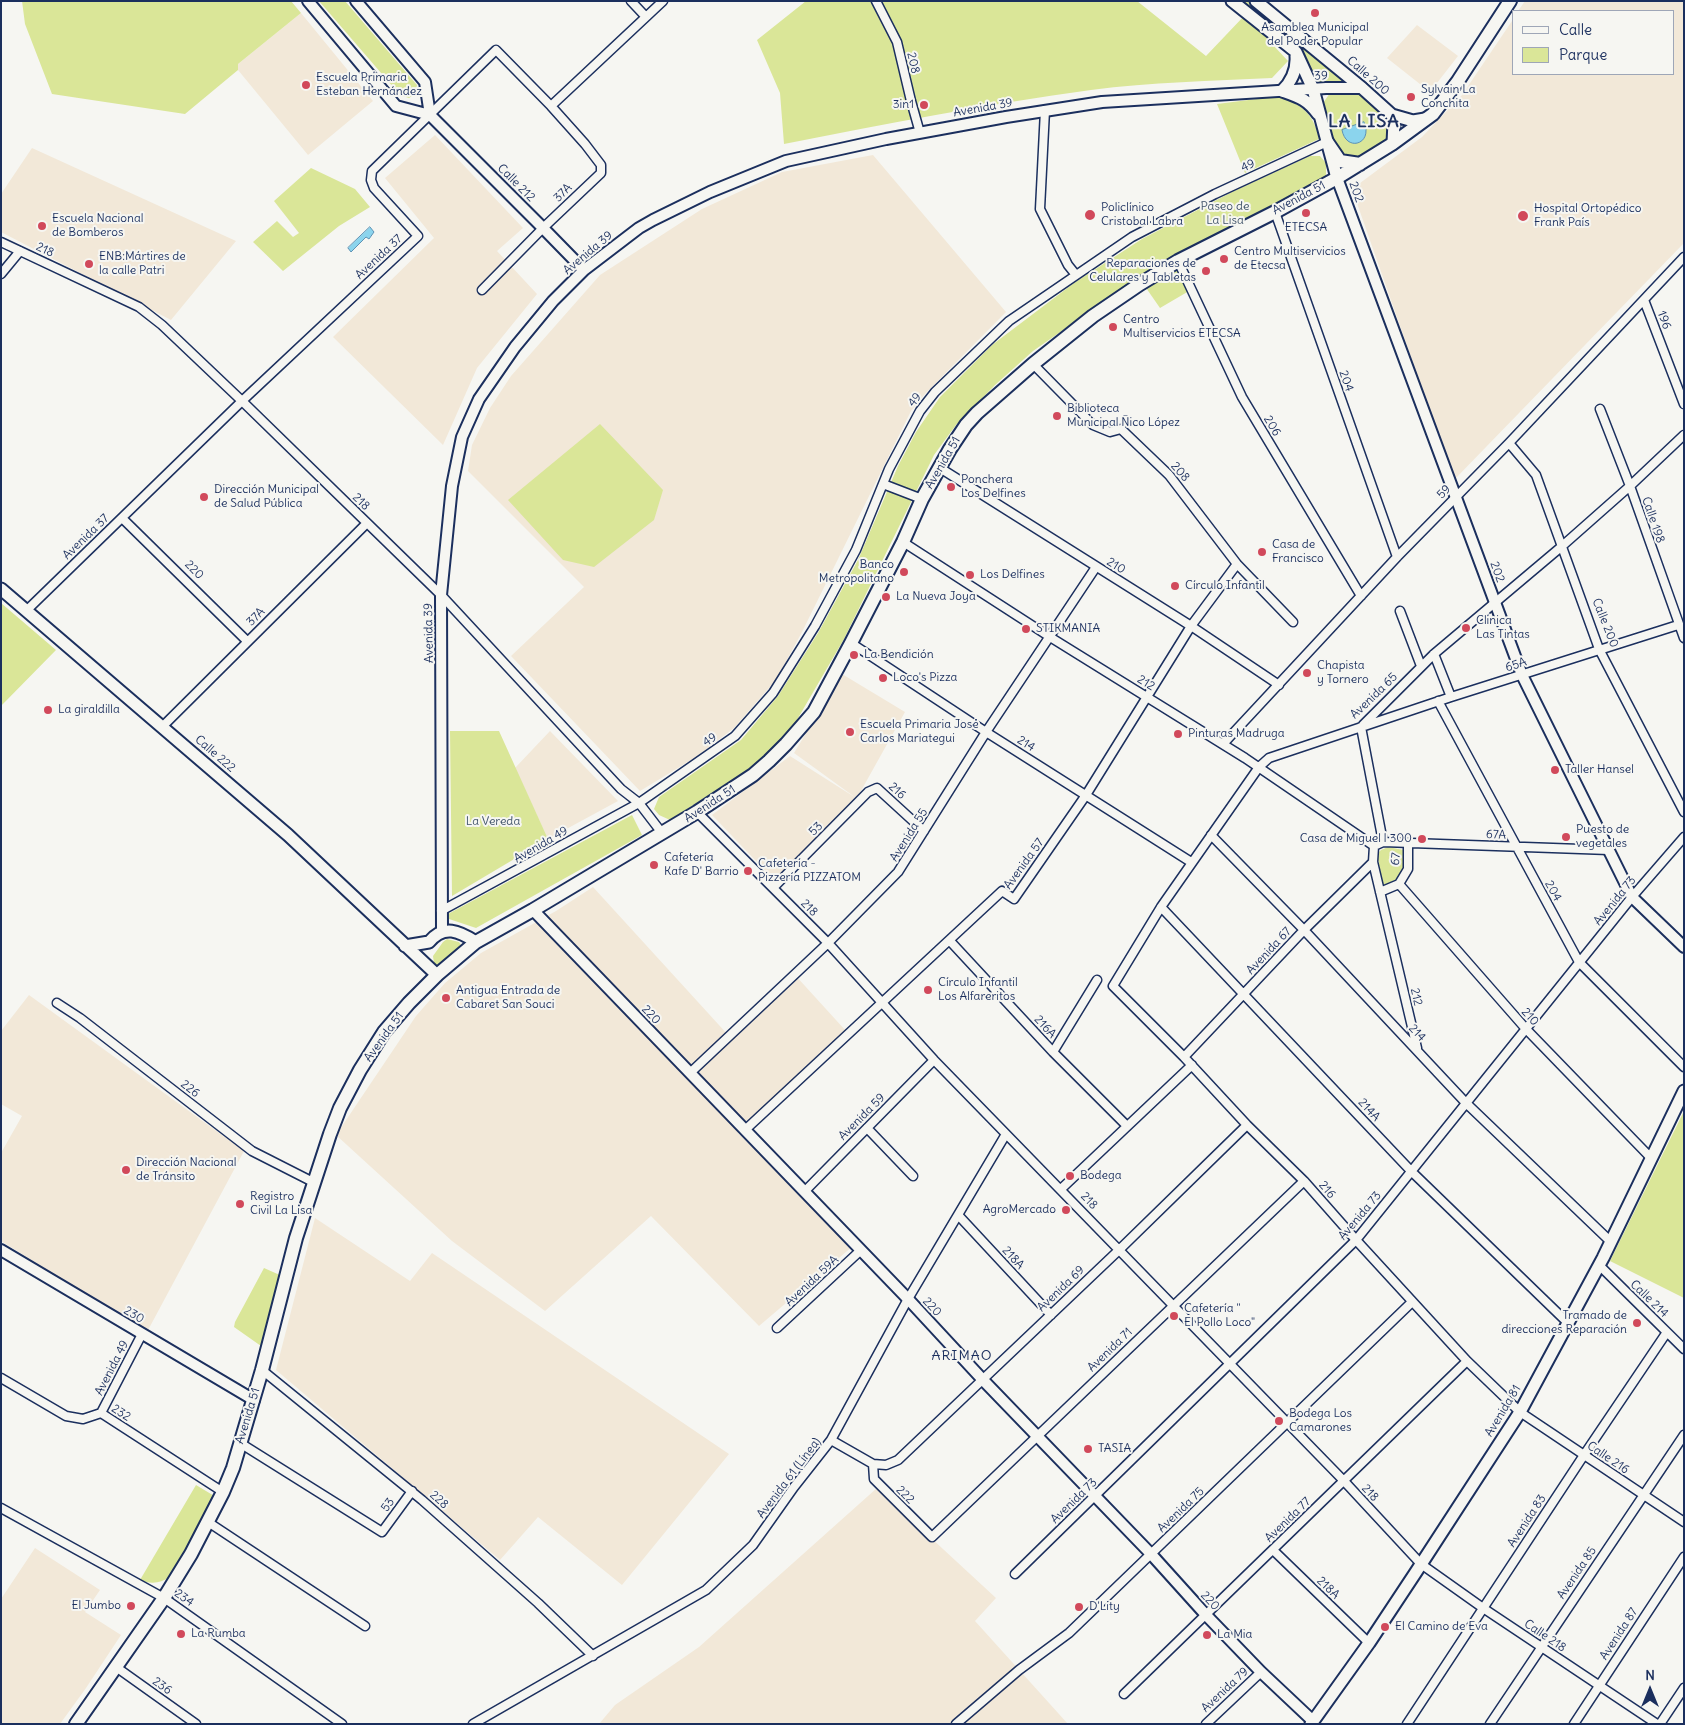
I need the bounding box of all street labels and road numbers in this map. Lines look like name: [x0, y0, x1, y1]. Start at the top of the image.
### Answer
street label: 208: [904, 51, 922, 75]
street label: Calle 200: [1344, 54, 1392, 98]
street label: 39: [1314, 68, 1328, 84]
street label: Avenida 39: [952, 96, 1014, 120]
street label: 49: [1239, 157, 1257, 175]
street label: Calle 212: [494, 161, 538, 205]
street label: Avenida 51: [1270, 178, 1328, 218]
street label: 202: [1346, 180, 1366, 204]
street label: 37A: [551, 181, 575, 205]
street label: Avenida 39: [560, 228, 616, 278]
street label: Avenida 37: [353, 232, 405, 282]
street label: 218: [34, 240, 56, 260]
street label: 196: [1654, 309, 1674, 331]
street label: 204: [1336, 369, 1356, 393]
street label: 49: [905, 390, 925, 410]
street label: 206: [1260, 413, 1284, 439]
street label: Avenida 51: [922, 434, 964, 492]
street label: 208: [1168, 459, 1192, 485]
street label: 59: [1434, 482, 1454, 502]
street label: 218: [349, 490, 373, 514]
street label: Calle 198: [1638, 495, 1668, 545]
street label: Avenida 37: [60, 511, 112, 563]
street label: 210: [1104, 555, 1128, 577]
street label: 220: [181, 557, 207, 583]
street label: 202: [1487, 560, 1507, 584]
street label: Calle 200: [1589, 596, 1621, 650]
street label: Avenida 39: [421, 603, 437, 663]
street label: 37A: [244, 605, 268, 629]
street label: 65A: [1504, 655, 1528, 675]
street label: Avenida 65: [1347, 670, 1401, 722]
street label: 212: [1135, 672, 1157, 694]
street label: 49: [700, 730, 720, 750]
street label: Calle 222: [192, 732, 238, 776]
street label: 214: [1014, 733, 1038, 755]
street label: 216: [885, 780, 909, 802]
street label: Avenida 51: [682, 782, 738, 826]
street label: Avenida 55: [887, 806, 931, 864]
street label: 53: [806, 819, 826, 839]
street label: Avenida 49: [511, 824, 571, 866]
street label: 67A: [1486, 827, 1506, 843]
street label: Avenida 57: [1001, 836, 1047, 892]
street label: 67: [1388, 852, 1404, 866]
street label: Avenida 73: [1591, 874, 1639, 928]
street label: 204: [1542, 878, 1564, 904]
street label: 218: [797, 896, 821, 920]
street label: Avenida 67: [1244, 924, 1294, 978]
street label: 212: [1407, 987, 1425, 1007]
street label: 220: [639, 1002, 663, 1028]
street label: 210: [1518, 1005, 1542, 1029]
street label: Avenida 51: [361, 1009, 407, 1065]
street label: 216A: [1031, 1013, 1059, 1041]
street label: 214: [1406, 1021, 1428, 1045]
street label: 226: [178, 1077, 202, 1101]
street label: Avenida 59: [836, 1091, 888, 1143]
street label: 214A: [1355, 1096, 1383, 1124]
street label: 216: [1316, 1178, 1338, 1202]
street label: 218: [1077, 1189, 1101, 1213]
street label: Avenida 73: [1336, 1189, 1384, 1243]
street label: 218A: [999, 1244, 1027, 1272]
street label: Avenida 59A: [782, 1253, 842, 1309]
street label: Avenida 69: [1034, 1263, 1088, 1315]
street label: Calle 214: [1627, 1277, 1671, 1321]
street label: 220: [920, 1294, 944, 1320]
street label: 230: [121, 1303, 147, 1327]
street label: Avenida 71: [1085, 1325, 1135, 1375]
street label: Avenida 49: [92, 1338, 132, 1398]
street label: Avenida 81: [1482, 1382, 1524, 1440]
street label: Avenida 51: [233, 1386, 263, 1446]
street label: 232: [109, 1402, 133, 1424]
street label: Avenida 61 (Línea): [754, 1435, 824, 1521]
street label: Calle 216: [1584, 1439, 1632, 1477]
street label: Avenida 73: [1048, 1475, 1100, 1527]
street label: 218: [1359, 1481, 1381, 1505]
street label: 222: [893, 1483, 917, 1507]
street label: Avenida 75: [1155, 1484, 1207, 1536]
street label: 228: [427, 1488, 451, 1512]
street label: Avenida 83: [1505, 1492, 1549, 1550]
street label: 53: [378, 1495, 398, 1515]
street label: Avenida 77: [1262, 1495, 1314, 1545]
street label: Avenida 85: [1554, 1544, 1600, 1602]
street label: 218A: [1314, 1574, 1342, 1602]
street label: 234: [172, 1586, 196, 1610]
street label: 220: [1198, 1588, 1222, 1614]
street label: Avenida 87: [1597, 1605, 1641, 1663]
street label: Calle 218: [1521, 1617, 1569, 1655]
street label: Avenida 79: [1198, 1665, 1252, 1715]
street label: 236: [150, 1674, 174, 1698]

